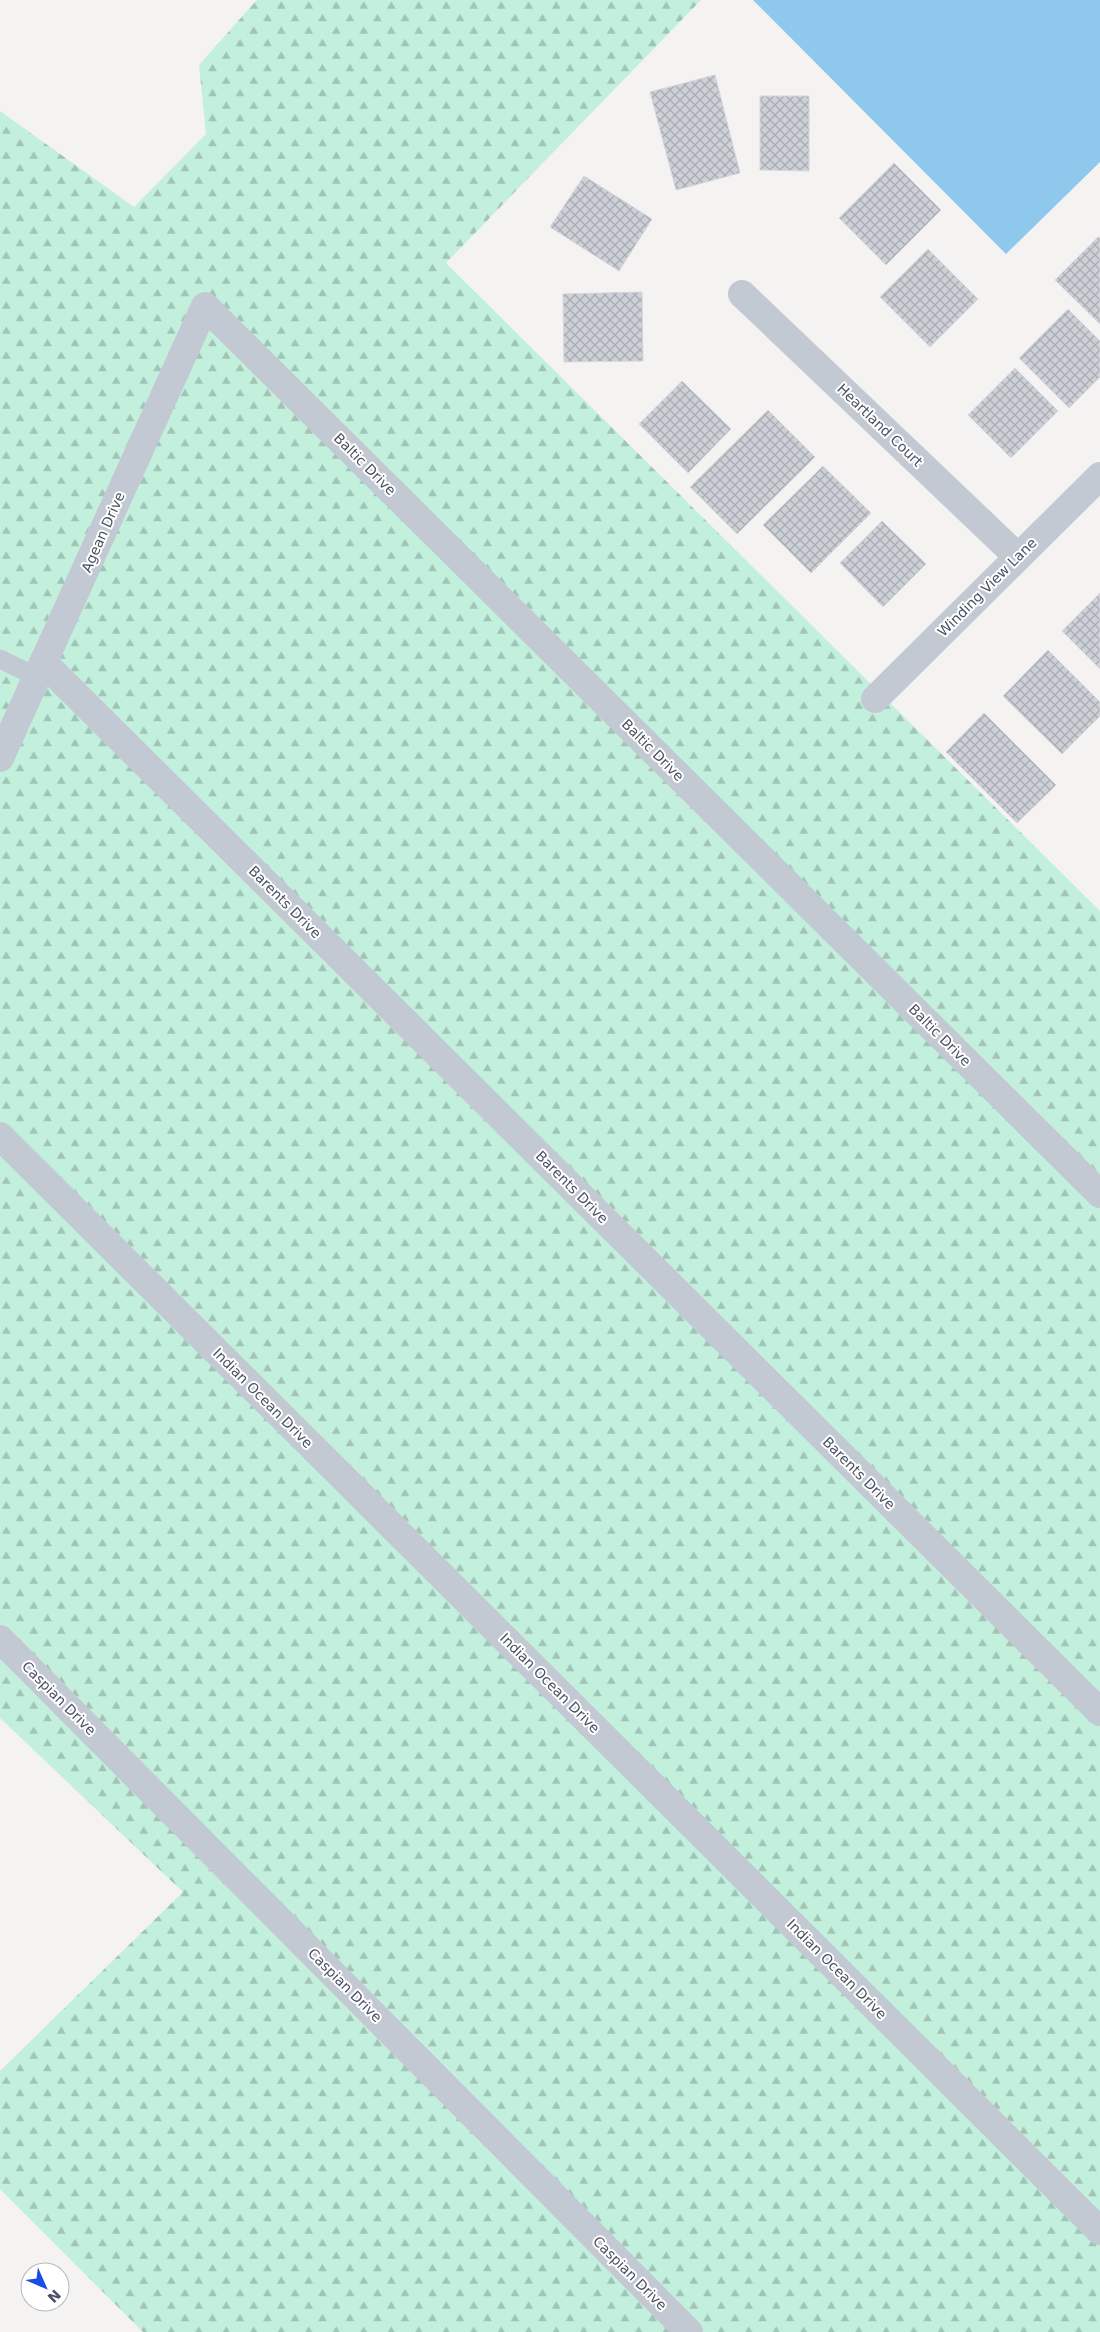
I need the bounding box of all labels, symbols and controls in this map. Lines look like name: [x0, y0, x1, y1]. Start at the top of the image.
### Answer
street label: Heartland Court: [834, 380, 926, 470]
street label: Baltic Drive: [331, 430, 399, 498]
street label: Agean Drive: [78, 489, 128, 575]
street label: Winding View Lane: [934, 534, 1040, 640]
street label: Baltic Drive: [619, 716, 687, 784]
street label: Barents Drive: [246, 863, 324, 941]
street label: Baltic Drive: [906, 1001, 974, 1069]
street label: Barents Drive: [533, 1148, 611, 1226]
street label: Indian Ocean Drive: [210, 1345, 316, 1451]
street label: Barents Drive: [820, 1434, 898, 1512]
street label: Indian Ocean Drive: [497, 1630, 603, 1736]
street label: Caspian Drive: [19, 1658, 99, 1738]
street label: Indian Ocean Drive: [784, 1916, 890, 2022]
street label: Caspian Drive: [305, 1945, 385, 2025]
street label: Caspian Drive: [590, 2233, 670, 2313]
north arrow: [20, 2262, 70, 2312]
text: N: [44, 2286, 64, 2306]

